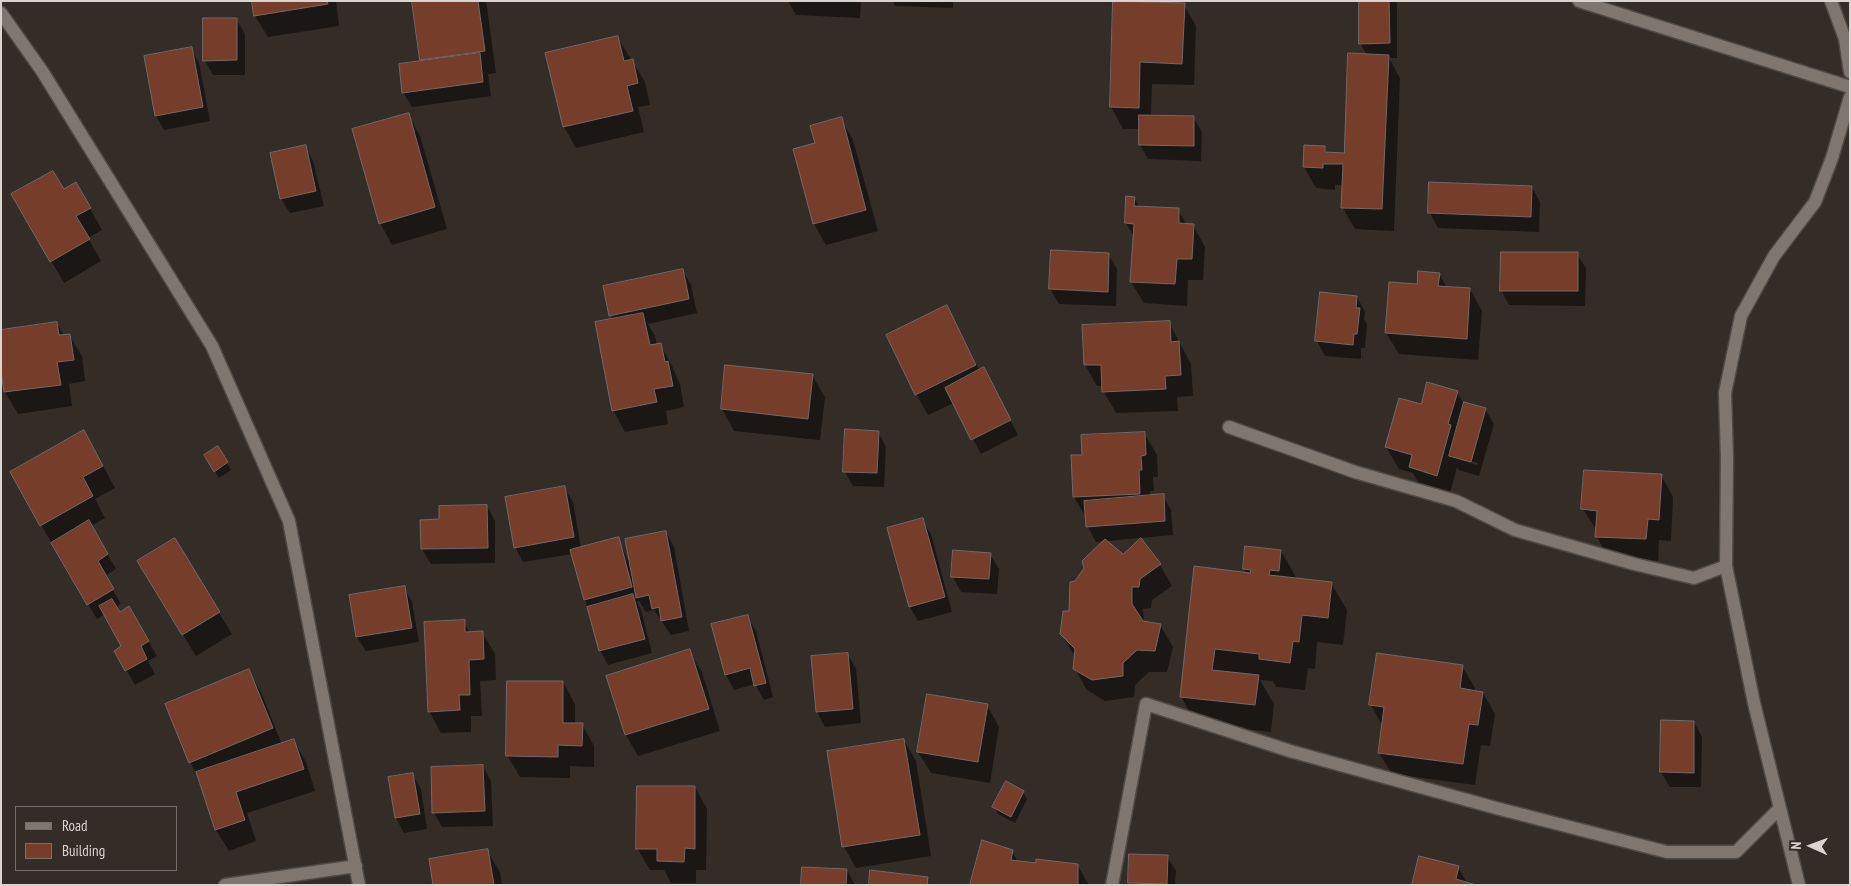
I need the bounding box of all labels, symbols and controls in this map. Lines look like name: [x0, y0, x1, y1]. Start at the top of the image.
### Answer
legend: [15, 806, 178, 871]
text: Road: [62, 816, 88, 835]
north arrow: [1786, 821, 1836, 871]
text: Building: [62, 841, 105, 860]
text: N: [1787, 841, 1805, 850]

